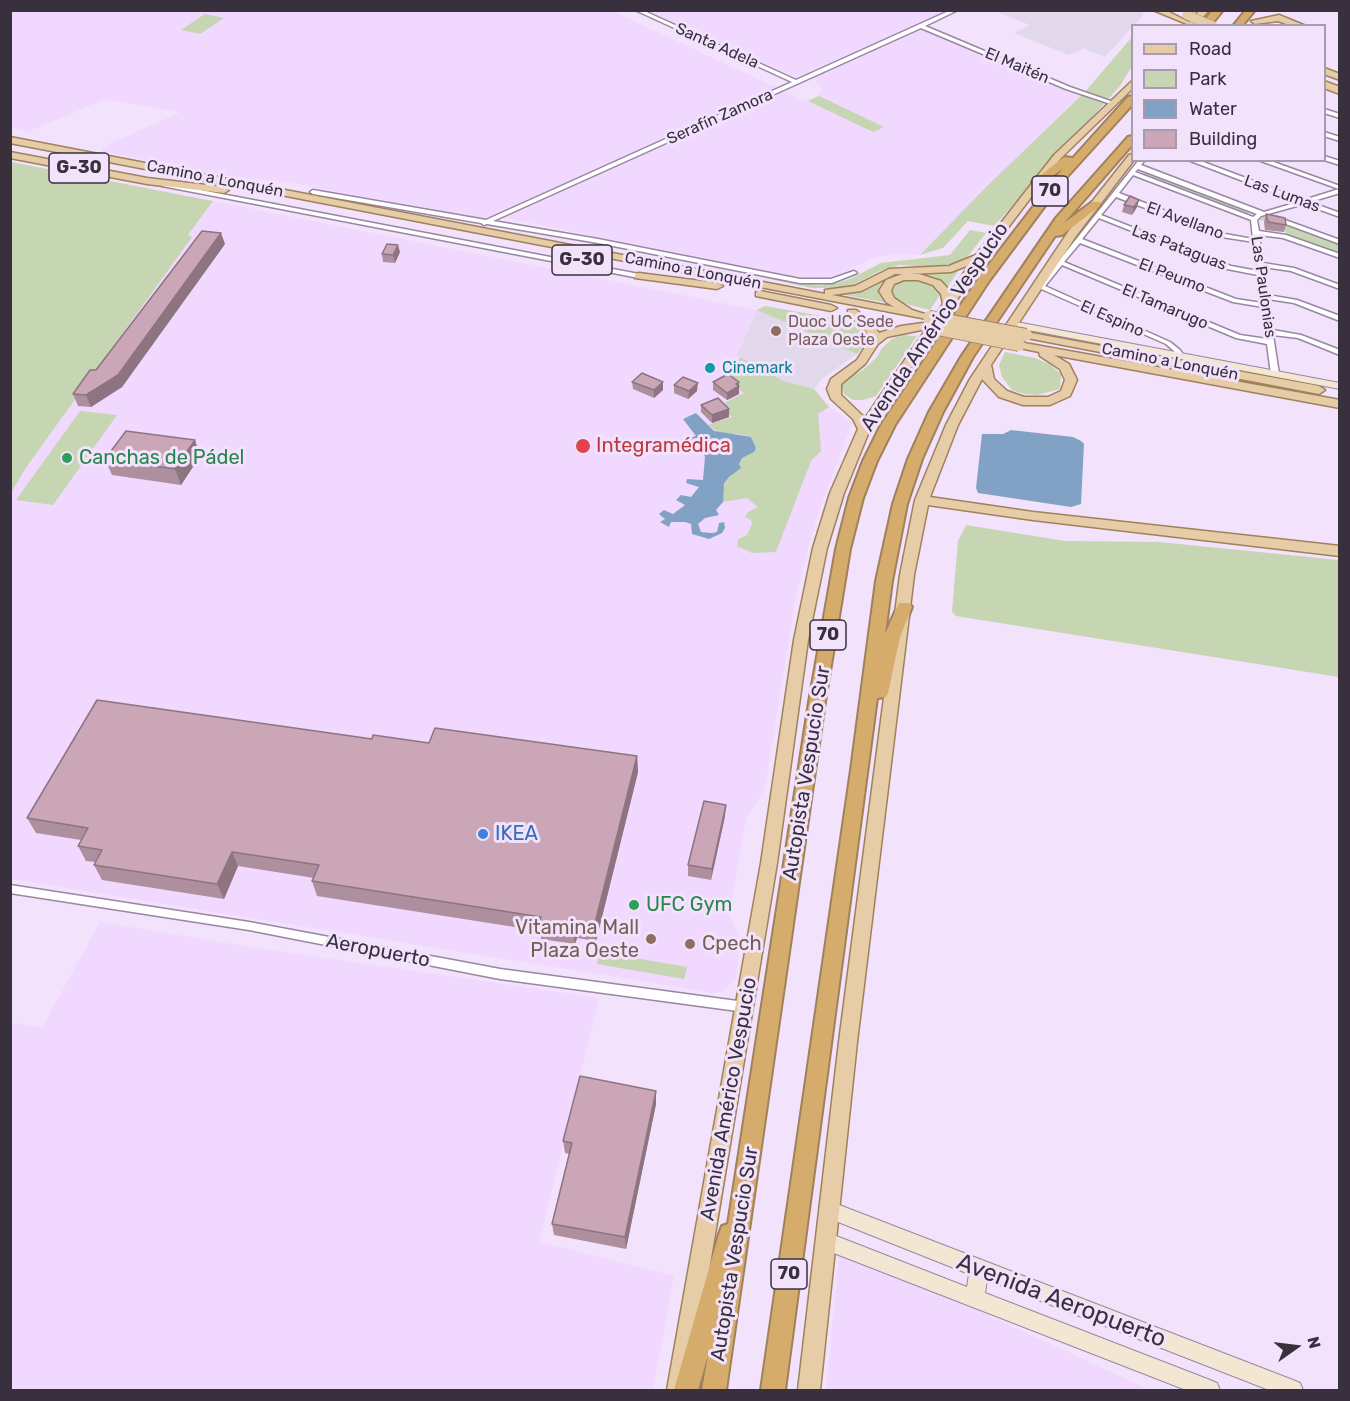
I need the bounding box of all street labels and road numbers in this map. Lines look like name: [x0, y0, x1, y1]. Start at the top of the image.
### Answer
street label: Santa Adela: [672, 19, 762, 73]
street label: El Maitén: [982, 44, 1052, 88]
street label: Serafín Zamora: [664, 85, 776, 149]
road number: G-30: [49, 153, 109, 183]
street label: Camino a Lonquén: [145, 156, 285, 202]
street label: Las Lumas: [1241, 171, 1323, 217]
road number: 70: [1032, 176, 1068, 206]
street label: El Avellano: [1144, 198, 1226, 244]
street label: Avenida Américo Vespucio: [856, 218, 1014, 436]
street label: Las Pataguas: [1129, 221, 1229, 275]
street label: Las Paulonias: [1246, 235, 1280, 339]
road number: G-30: [552, 245, 612, 275]
street label: Camino a Lonquén: [623, 248, 763, 294]
street label: El Peumo: [1136, 255, 1208, 297]
street label: El Tamarugo: [1119, 280, 1211, 334]
street label: El Espino: [1077, 296, 1147, 342]
street label: Camino a Lonquén: [1100, 339, 1240, 385]
road number: 70: [810, 620, 846, 650]
street label: Autopista Vespucio Sur: [778, 664, 836, 882]
street label: Aeropuerto: [324, 929, 432, 973]
street label: Avenida Américo Vespucio: [696, 976, 762, 1222]
street label: Autopista Vespucio Sur: [706, 1145, 764, 1363]
street label: Avenida Aeropuerto: [952, 1248, 1170, 1354]
road number: 70: [771, 1259, 807, 1289]

